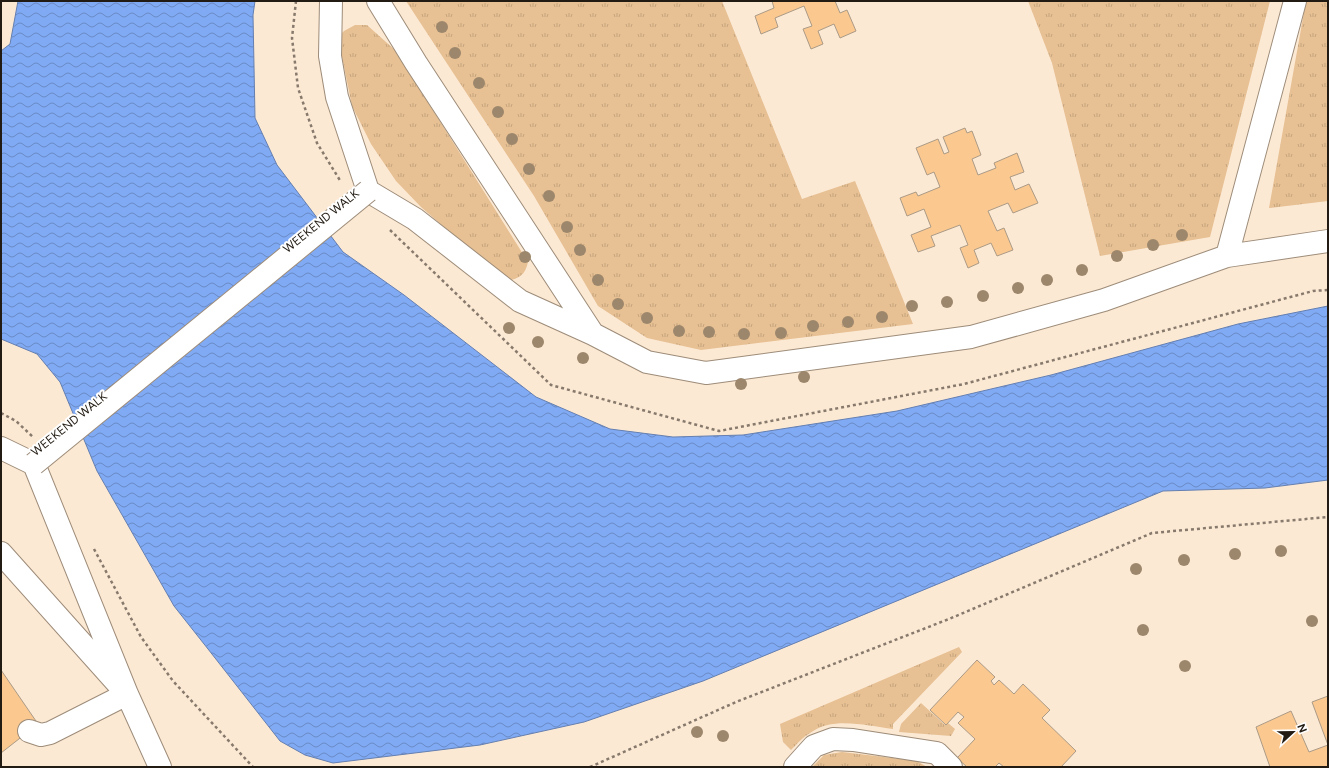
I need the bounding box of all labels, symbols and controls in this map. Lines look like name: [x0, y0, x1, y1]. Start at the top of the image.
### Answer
street label: WEEKEND WALK: [280, 186, 362, 256]
street label: WEEKEND WALK: [28, 389, 110, 459]
north arrow: [1273, 712, 1313, 752]
text: N: [1294, 722, 1309, 735]

